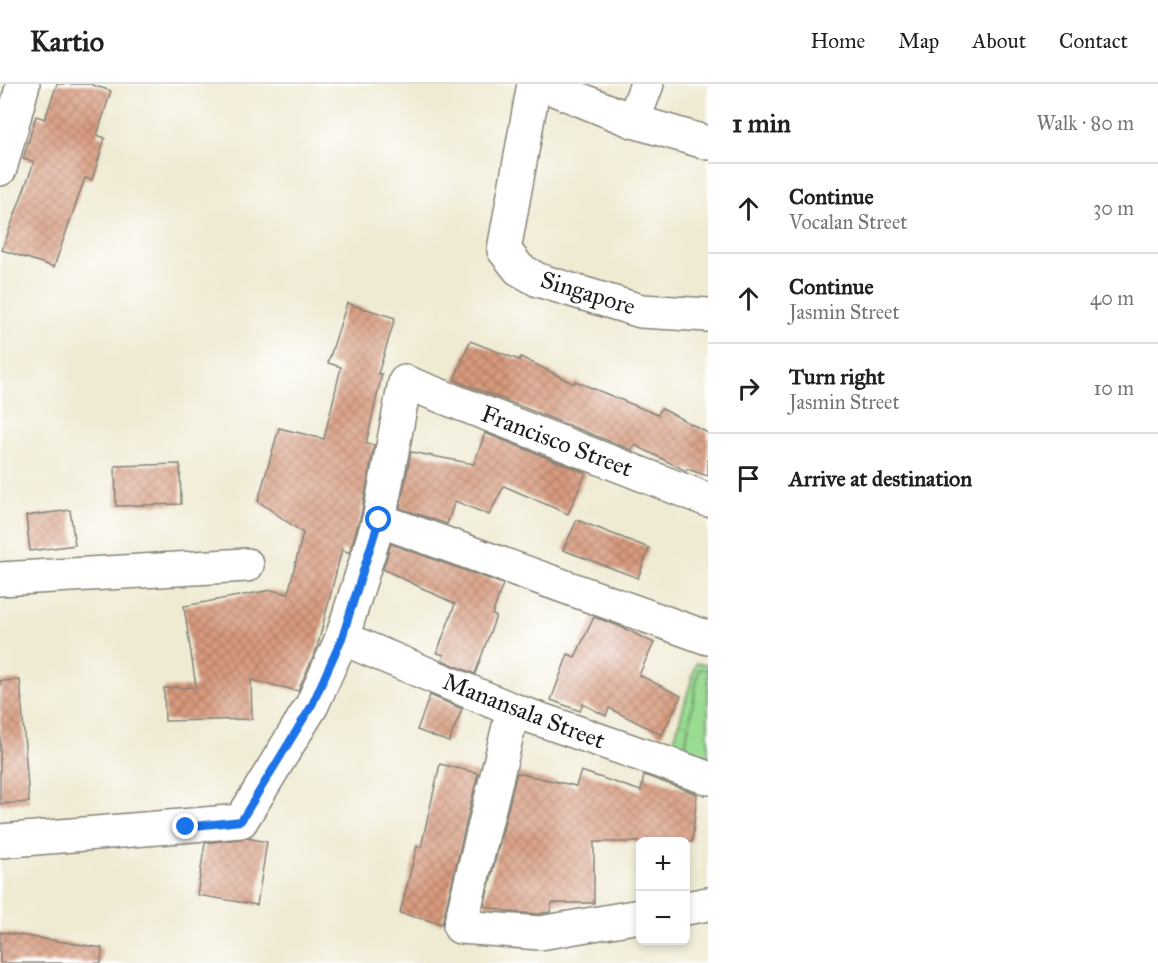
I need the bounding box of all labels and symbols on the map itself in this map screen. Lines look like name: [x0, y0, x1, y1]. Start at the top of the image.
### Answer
street label: Singapore: [537, 264, 639, 322]
street label: Francisco Street: [477, 398, 637, 484]
route start: [365, 506, 391, 532]
street label: Manansala Street: [439, 666, 610, 756]
route end: [172, 813, 198, 839]

